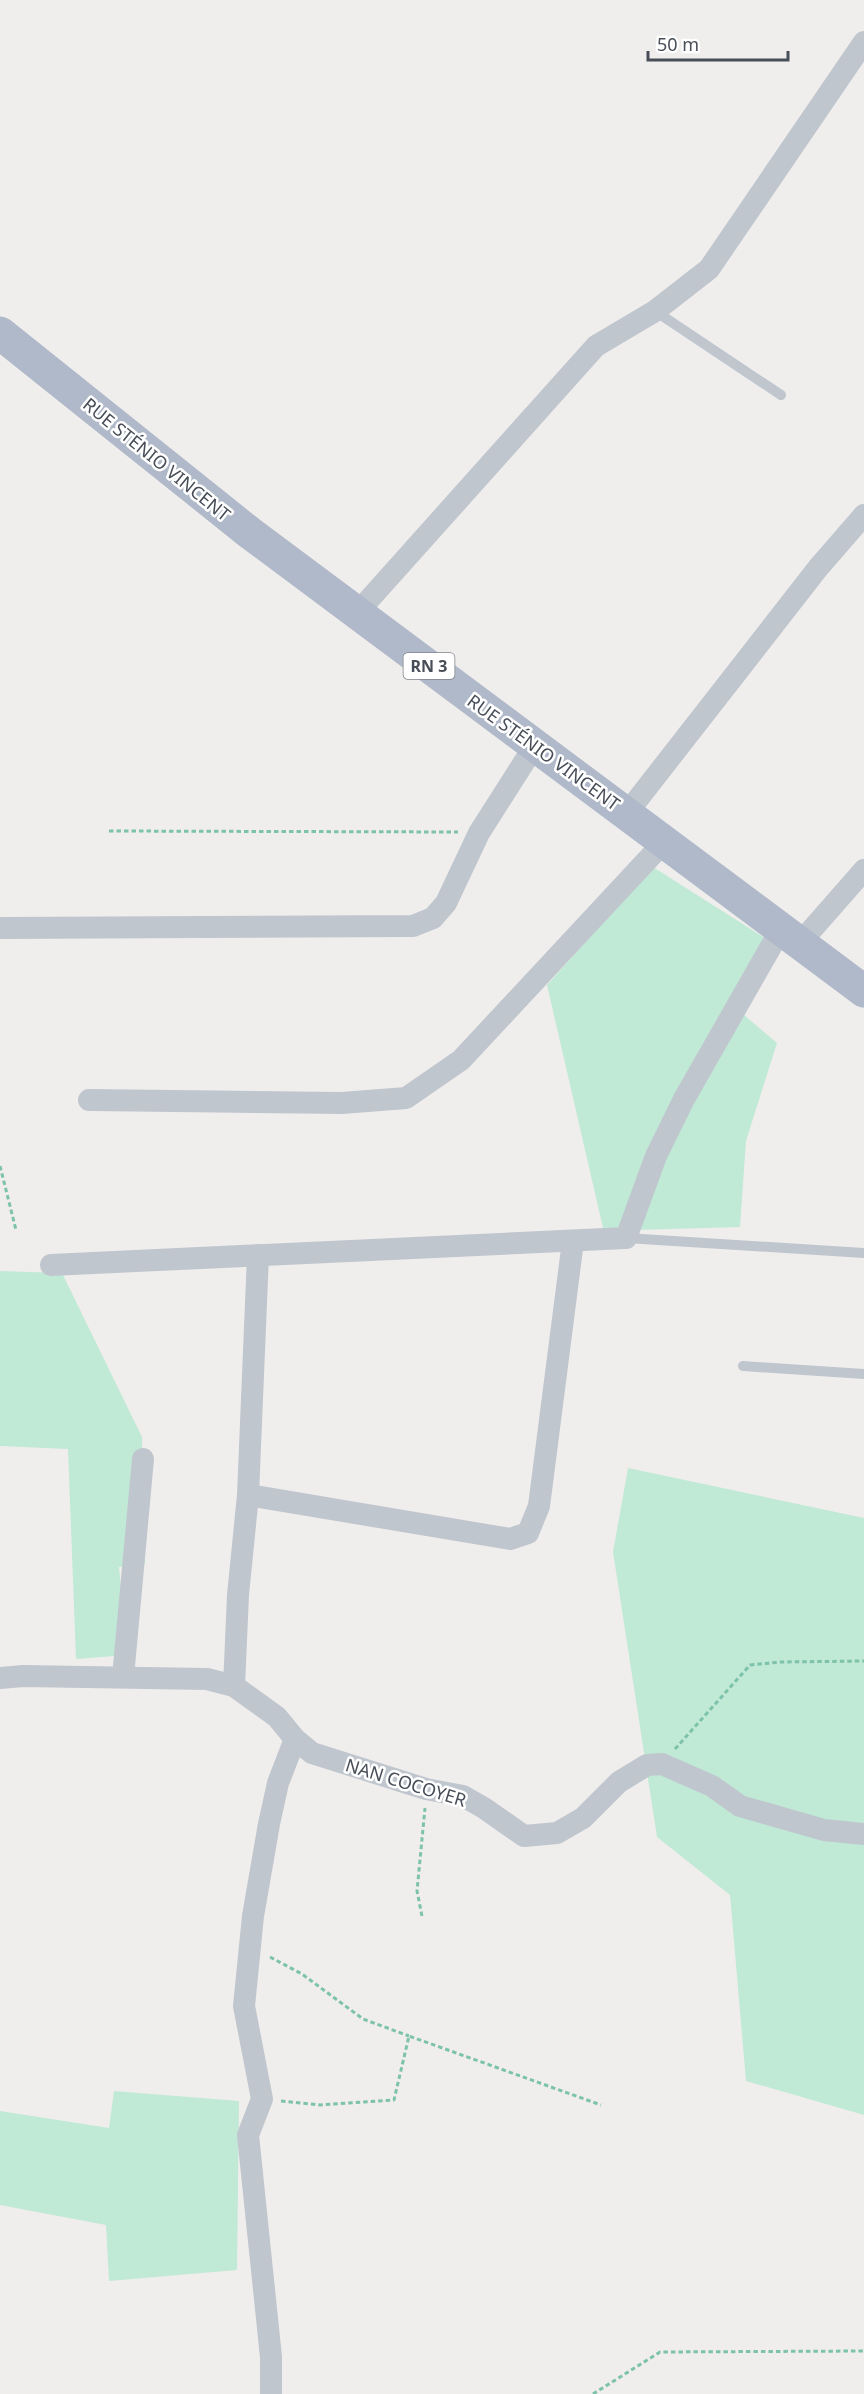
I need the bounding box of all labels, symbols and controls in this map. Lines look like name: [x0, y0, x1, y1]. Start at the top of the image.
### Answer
scale bar: [648, 24, 788, 62]
text: 50 m: [657, 32, 699, 56]
street label: RUE STÉNIO VINCENT: [78, 392, 236, 526]
road number: RN 3: [404, 653, 454, 679]
street label: RUE STÉNIO VINCENT: [463, 688, 625, 816]
street label: NAN COCOYER: [343, 1752, 469, 1812]

